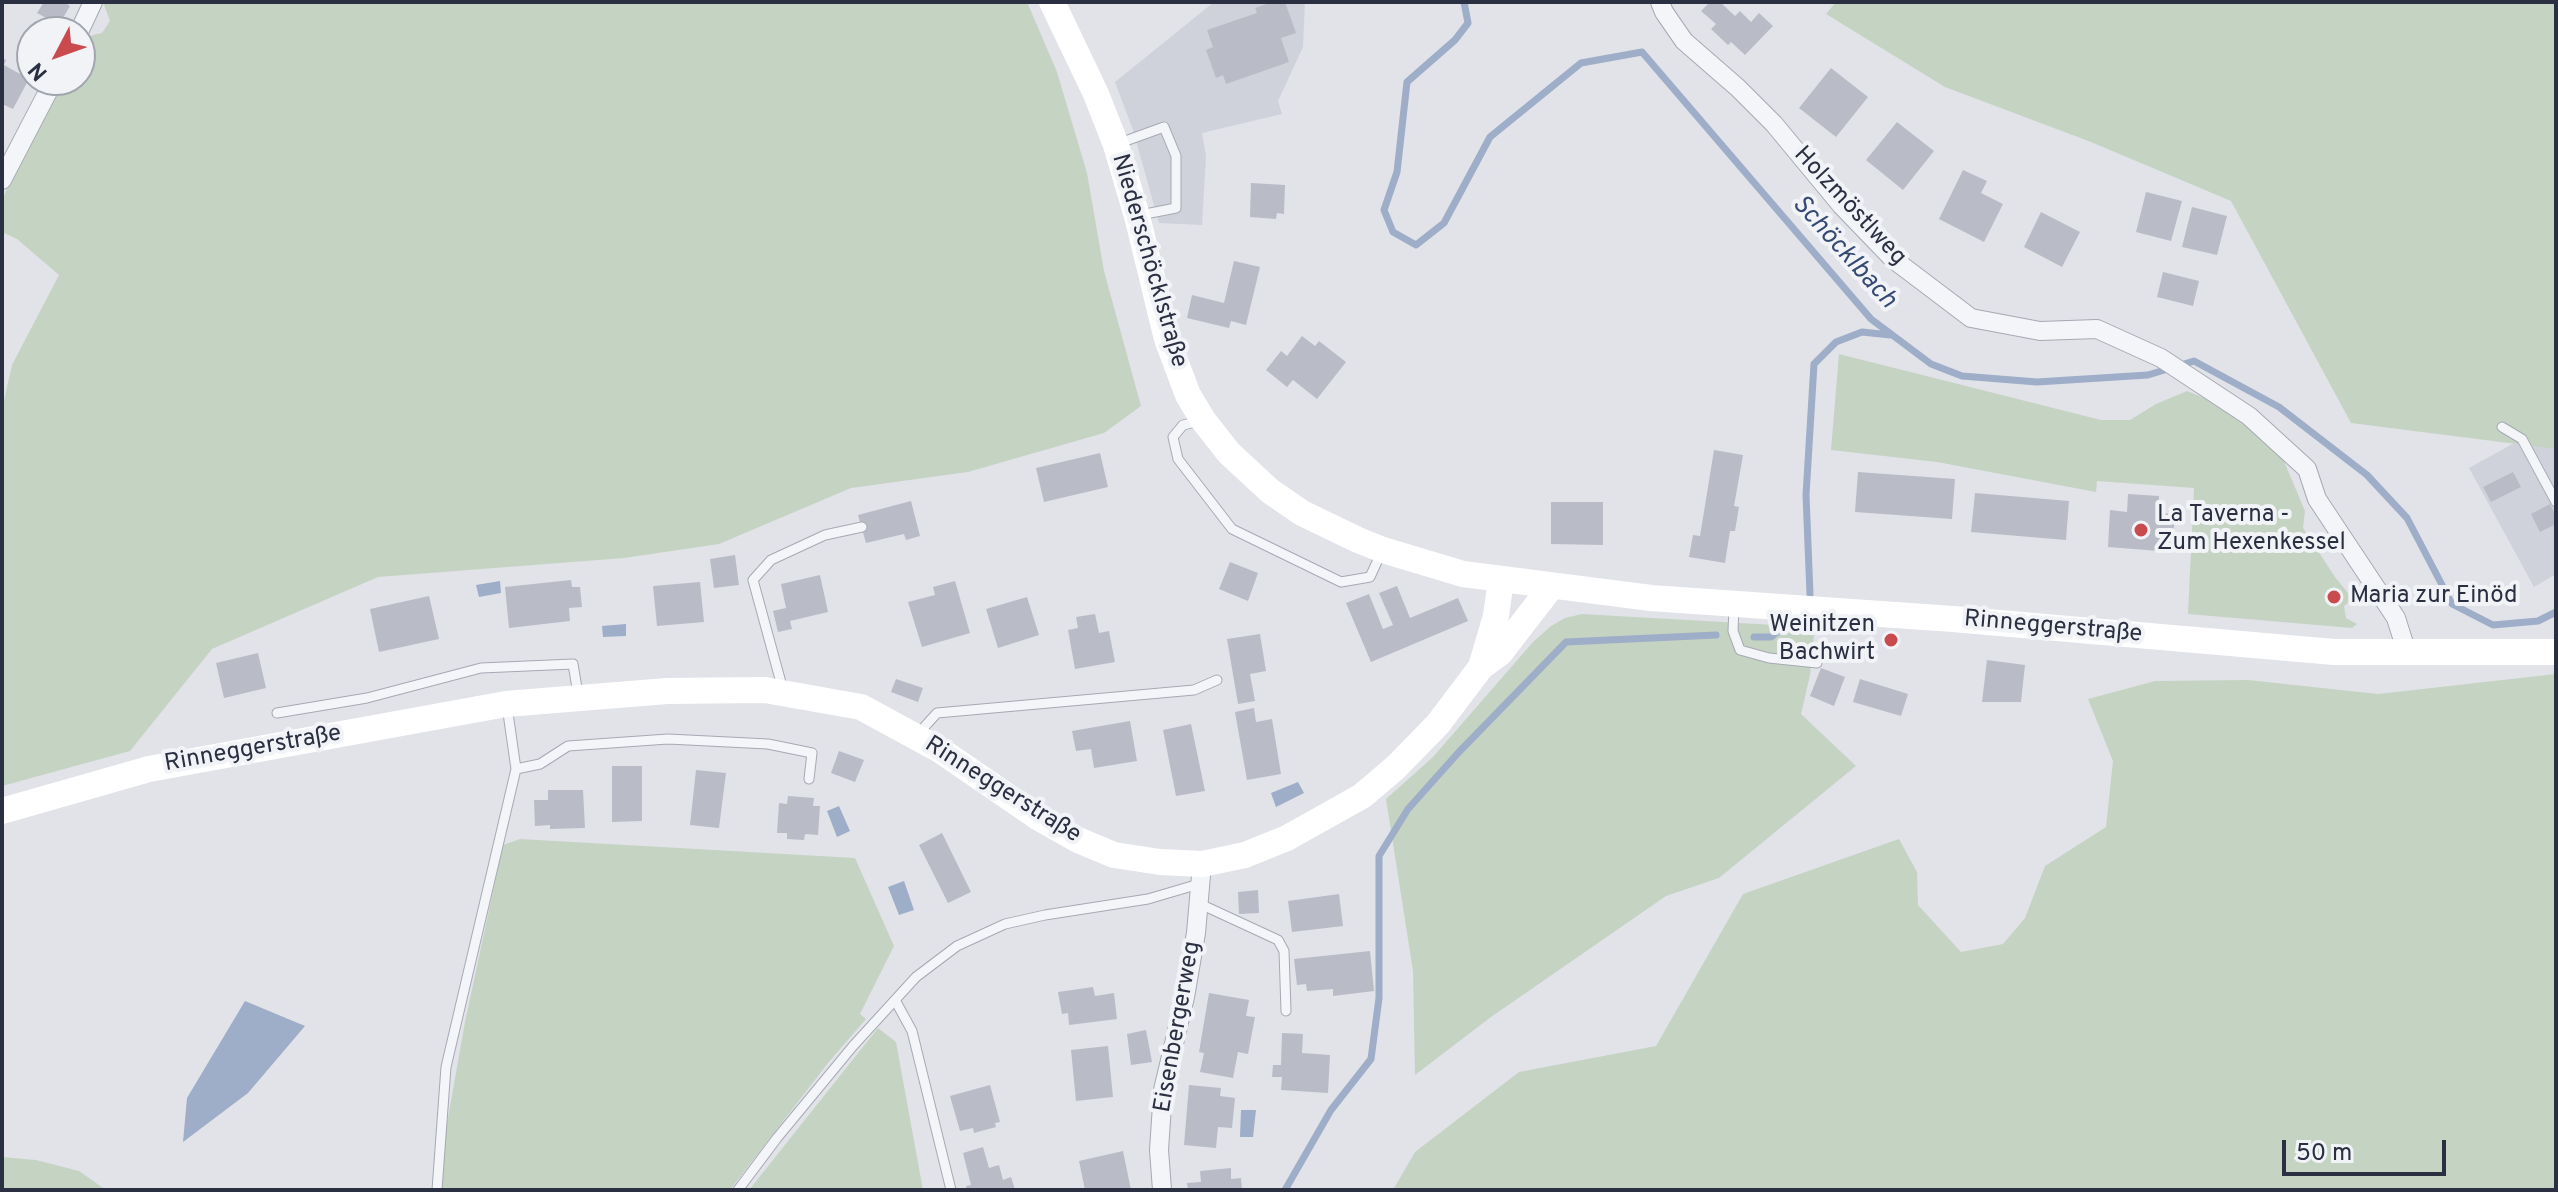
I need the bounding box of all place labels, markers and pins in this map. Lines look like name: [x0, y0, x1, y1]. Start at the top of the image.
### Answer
place label: La Taverna - Zum Hexenkessel: [2157, 502, 2346, 558]
marker: La Taverna - Zum Hexenkessel: [2132, 521, 2150, 539]
place label: Maria zur Einöd: [2350, 583, 2518, 611]
marker: Maria zur Einöd: [2325, 588, 2343, 606]
place label: Weinitzen Bachwirt: [1769, 612, 1875, 668]
marker: Weinitzen Bachwirt: [1882, 631, 1900, 649]

